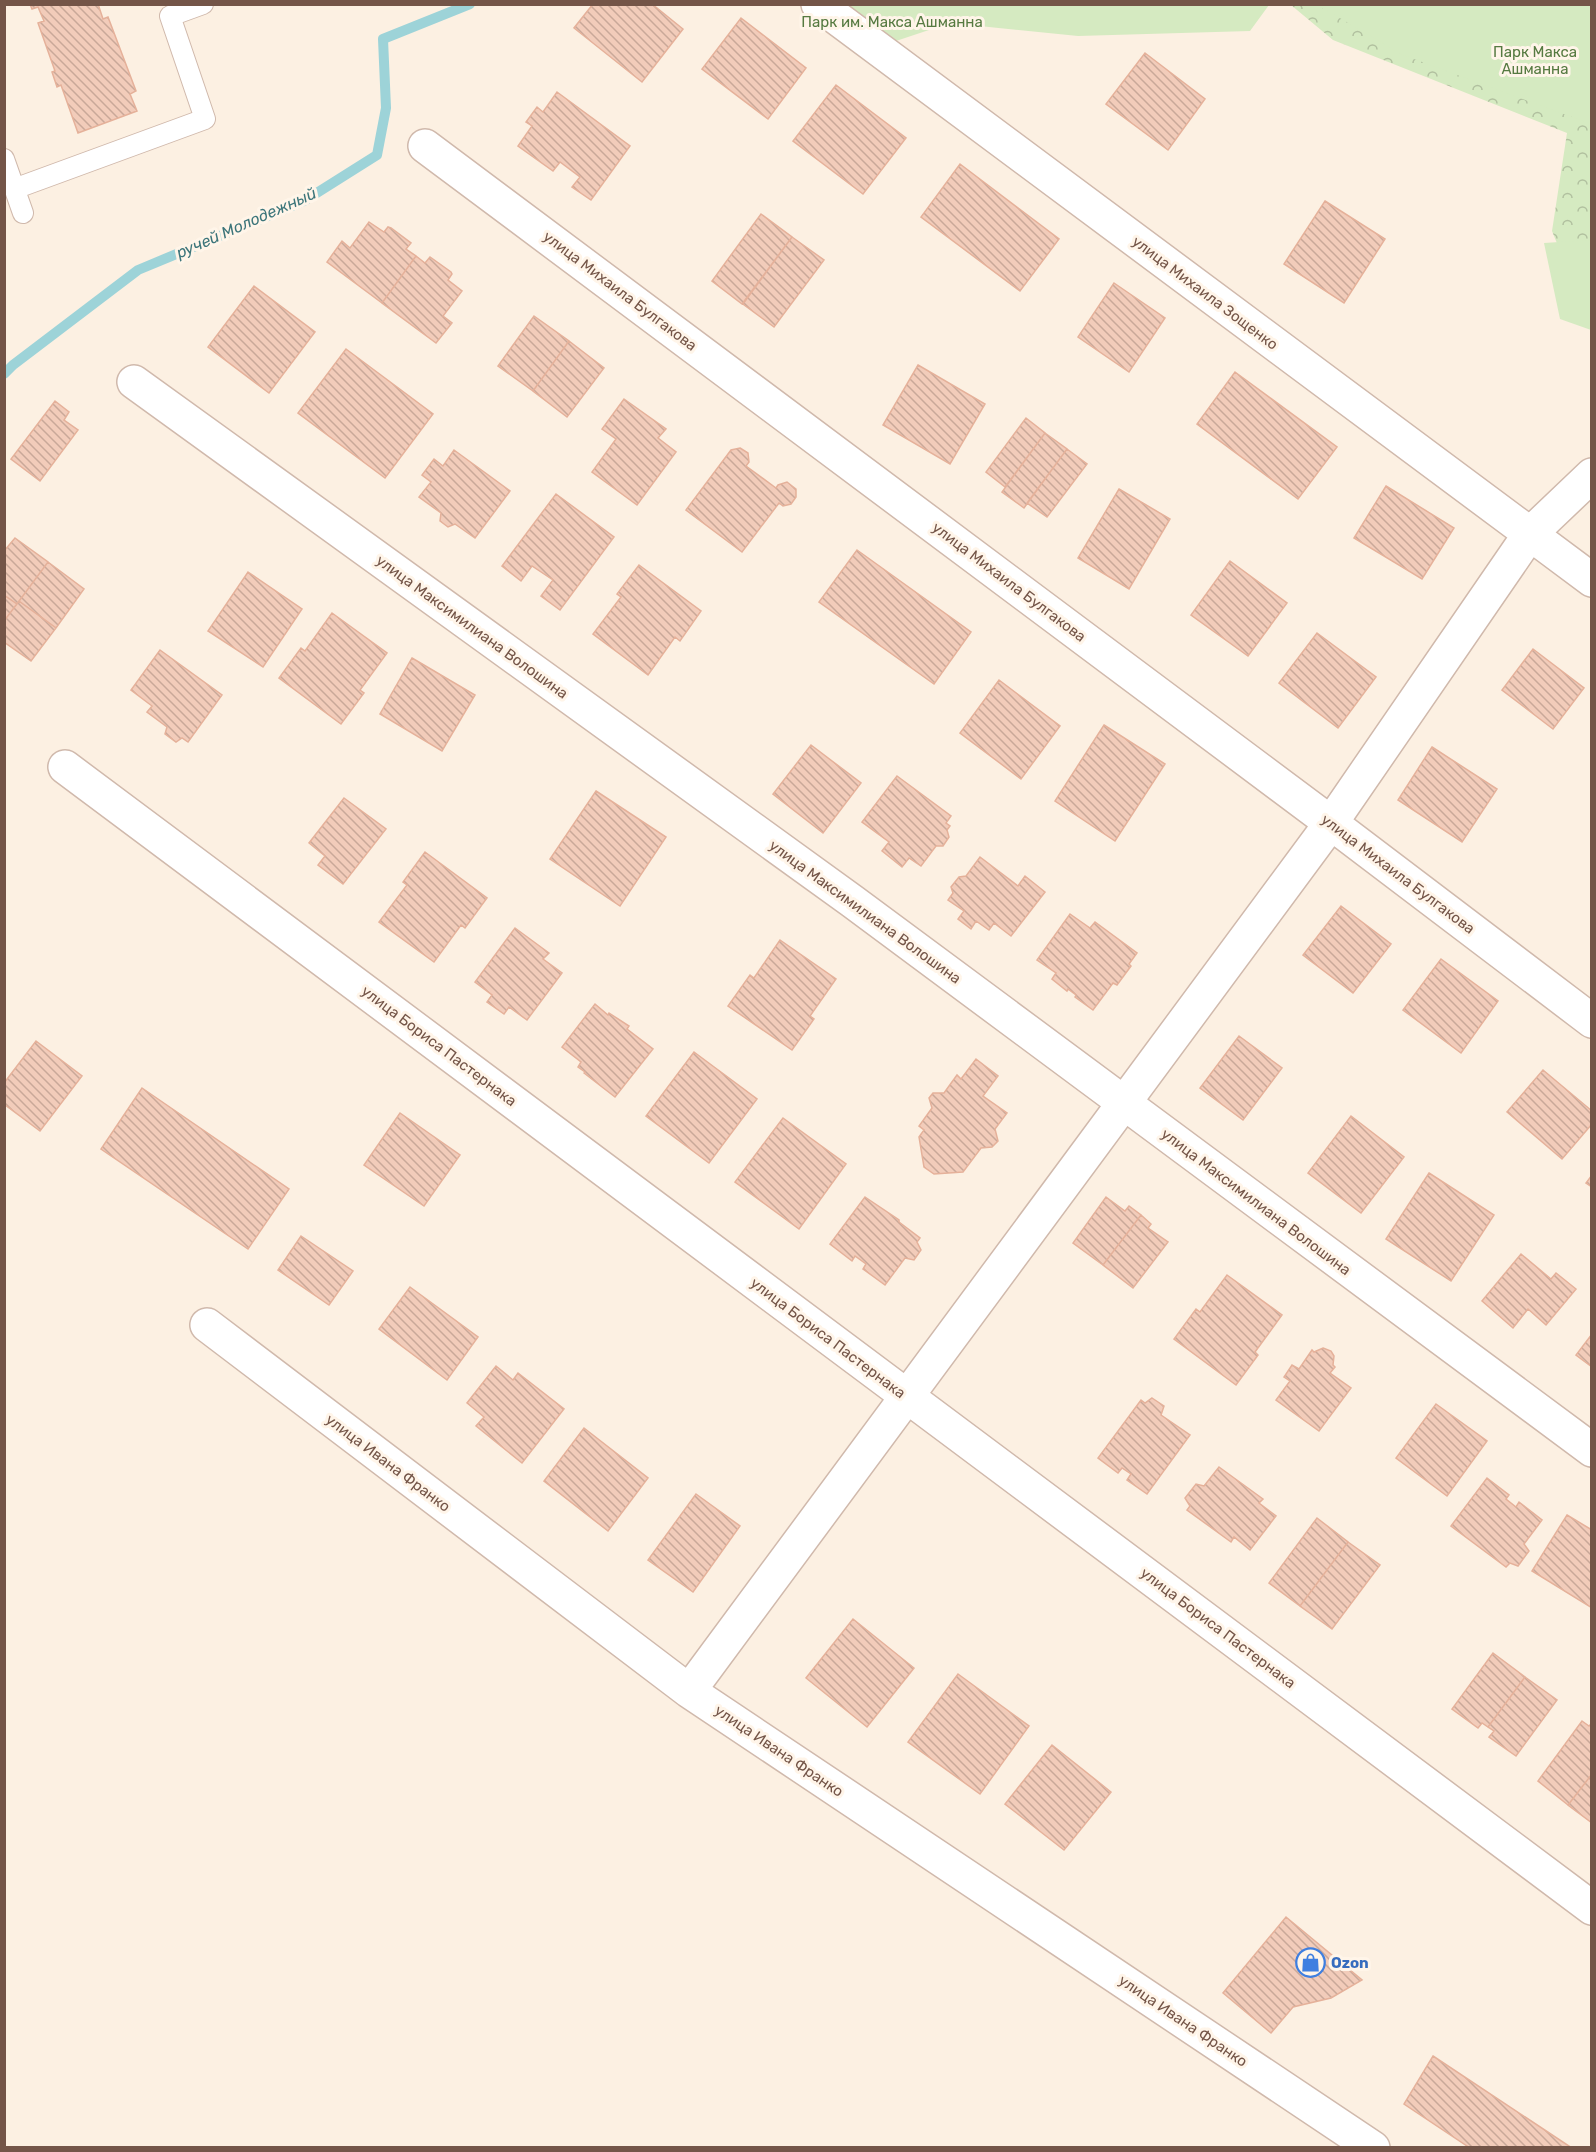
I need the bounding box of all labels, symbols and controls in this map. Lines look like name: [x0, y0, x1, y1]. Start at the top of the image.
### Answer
park label: Парк им. Макса Ашманна: [801, 13, 983, 31]
park label: Парк Макса Ашманна: [1493, 43, 1577, 78]
water label: ручей Молодежный: [173, 183, 319, 263]
street label: улица Михаила Булгакова: [540, 227, 700, 355]
street label: улица Михаила Зощенко: [1129, 232, 1281, 354]
street label: улица Михаила Булгакова: [929, 518, 1089, 646]
street label: улица Максимилиана Волошина: [373, 551, 571, 703]
street label: улица Михаила Булгакова: [1318, 810, 1478, 938]
street label: улица Максимилиана Волошина: [766, 836, 964, 988]
street label: улица Бориса Пастернака: [358, 982, 520, 1110]
street label: улица Максимилиана Волошина: [1158, 1125, 1354, 1279]
street label: улица Бориса Пастернака: [747, 1274, 909, 1402]
street label: улица Ивана Франко: [322, 1410, 454, 1516]
street label: улица Бориса Пастернака: [1137, 1564, 1299, 1692]
street label: улица Ивана Франко: [711, 1701, 847, 1801]
shop icon: Ozon: [1294, 1947, 1326, 1979]
place label: Ozon: [1331, 1954, 1369, 1972]
street label: улица Ивана Франко: [1115, 1971, 1251, 2071]

